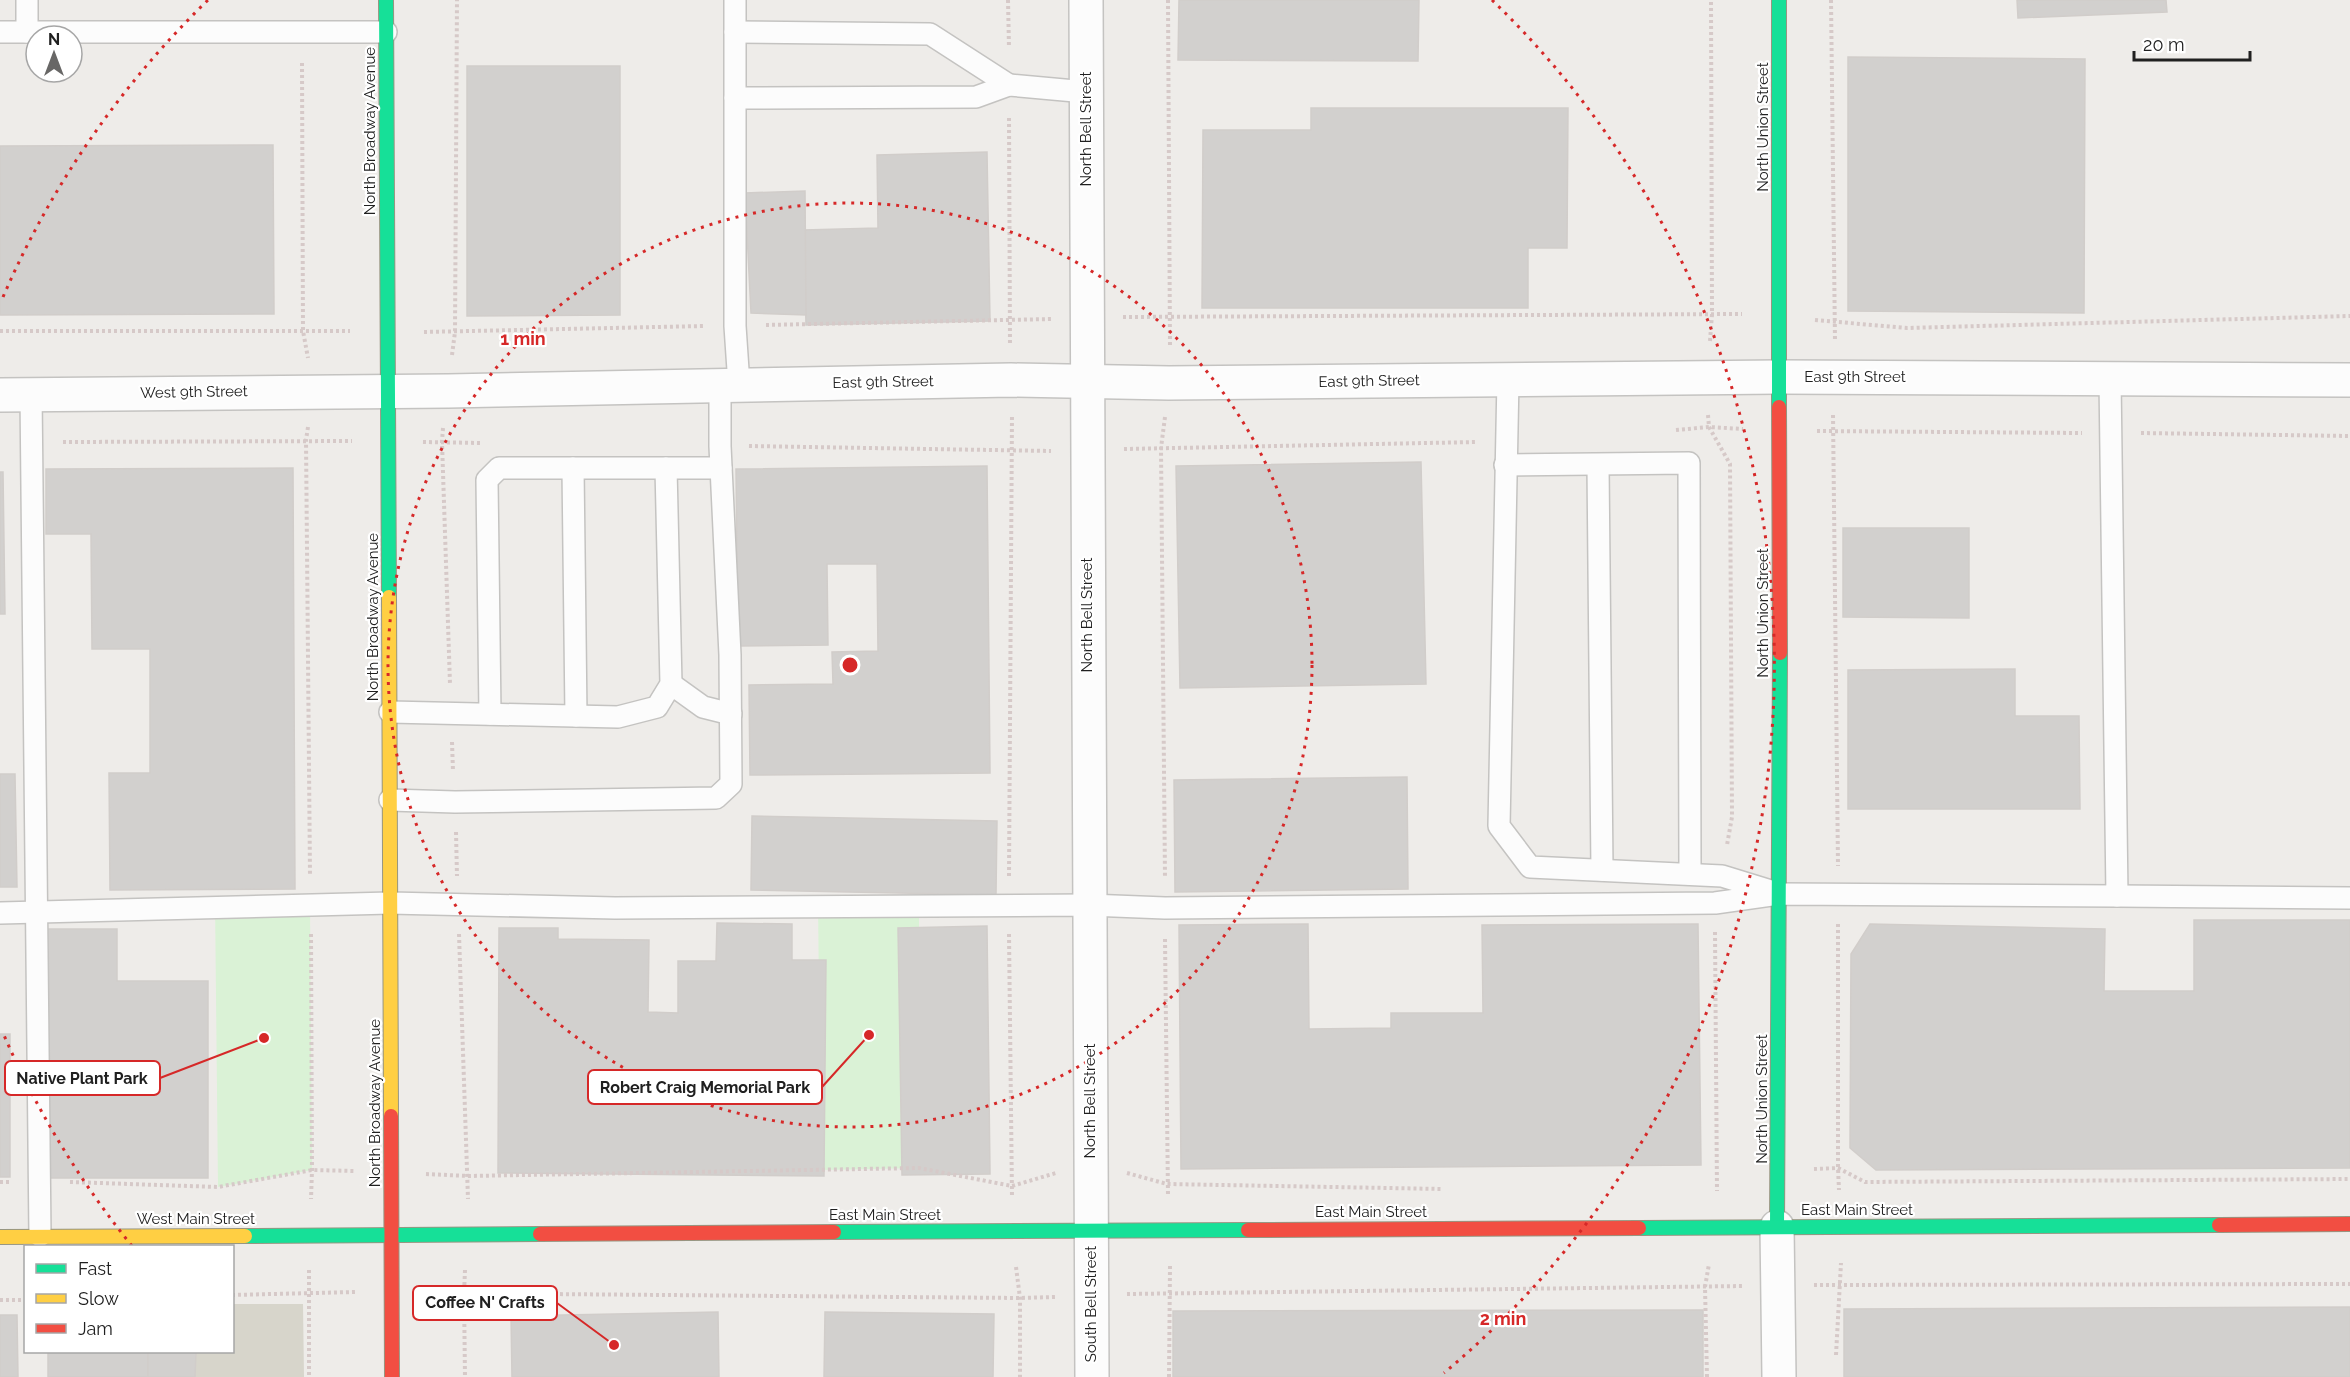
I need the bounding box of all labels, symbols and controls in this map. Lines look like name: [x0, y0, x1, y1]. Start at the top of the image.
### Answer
north arrow: [24, 24, 84, 84]
scale bar: [2134, 24, 2250, 62]
text: N: [48, 30, 60, 49]
text: 20 m: [2143, 34, 2185, 55]
street label: North Broadway Avenue: [361, 47, 379, 215]
street label: North Union Street: [1754, 62, 1772, 192]
street label: North Bell Street: [1077, 71, 1095, 187]
text: 1 min: [500, 328, 546, 349]
street label: East 9th Street: [1804, 368, 1906, 386]
street label: East 9th Street: [1318, 371, 1420, 391]
street label: East 9th Street: [832, 372, 934, 392]
street label: West 9th Street: [140, 382, 248, 402]
street label: North Broadway Avenue: [364, 533, 382, 701]
street label: North Union Street: [1754, 548, 1772, 678]
street label: North Bell Street: [1078, 557, 1096, 673]
centre of rings: [840, 655, 860, 675]
street label: North Broadway Avenue: [366, 1019, 384, 1187]
street label: North Union Street: [1753, 1034, 1771, 1164]
street label: North Bell Street: [1081, 1043, 1099, 1159]
callout: Native Plant Park: [5, 1061, 160, 1095]
text: Native Plant Park: [16, 1069, 148, 1088]
callout: Robert Craig Memorial Park: [588, 1070, 822, 1104]
text: Robert Craig Memorial Park: [600, 1078, 810, 1097]
street label: East Main Street: [1801, 1201, 1913, 1219]
street label: East Main Street: [1315, 1203, 1427, 1221]
street label: East Main Street: [829, 1206, 941, 1224]
street label: West Main Street: [137, 1210, 255, 1228]
legend: [24, 1245, 234, 1353]
street label: South Bell Street: [1082, 1246, 1100, 1362]
text: Fast: [78, 1258, 112, 1279]
callout: Coffee N' Crafts: [413, 1286, 557, 1320]
text: Slow: [78, 1288, 119, 1309]
text: Coffee N' Crafts: [425, 1293, 545, 1312]
text: 2 min: [1480, 1308, 1526, 1329]
text: Jam: [78, 1318, 113, 1339]

